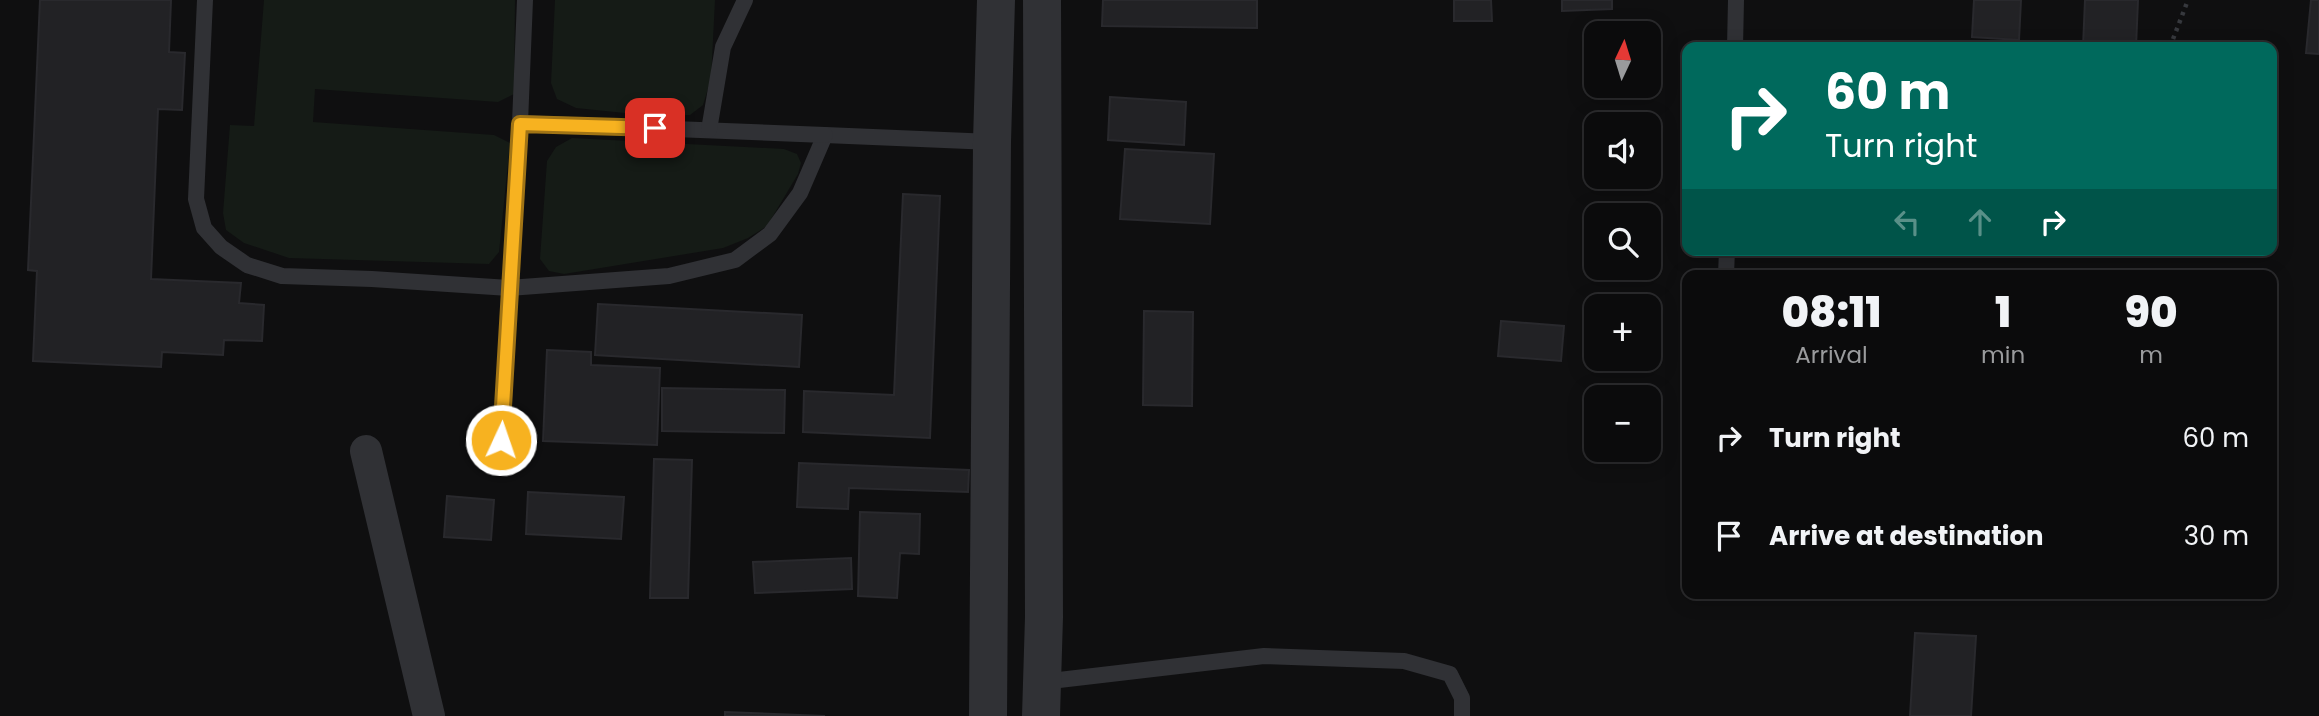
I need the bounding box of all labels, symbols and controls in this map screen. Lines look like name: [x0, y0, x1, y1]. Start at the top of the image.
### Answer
north arrow: [1584, 21, 1661, 98]
map controls: [1584, 21, 1661, 462]
text: 60 m: [1825, 58, 1950, 126]
icon: right: [1710, 70, 1801, 161]
pin: [625, 98, 685, 158]
icon: arrive: [636, 109, 674, 147]
button: sound: [1584, 112, 1661, 189]
text: Turn right: [1825, 123, 1977, 168]
button: search: [1584, 203, 1661, 280]
icon: left: [1888, 203, 1926, 241]
icon: ahead: [1961, 203, 1999, 241]
icon: right: [2034, 203, 2072, 241]
text: 08:11: [1781, 283, 1882, 342]
text: 1: [1995, 283, 2011, 342]
text: 90: [2125, 283, 2178, 342]
button: +: [1584, 294, 1661, 371]
text: Arrival: [1795, 339, 1868, 371]
text: min: [1981, 339, 2025, 371]
text: m: [2139, 339, 2163, 371]
button: −: [1584, 385, 1661, 462]
position arrow: [464, 403, 538, 477]
icon: right: [1710, 419, 1748, 457]
text: Turn right: [1769, 420, 1901, 456]
text: 60 m: [2182, 420, 2249, 456]
icon: arrive: [1710, 517, 1748, 555]
text: Arrive at destination: [1769, 518, 2044, 554]
text: 30 m: [2184, 518, 2249, 554]

